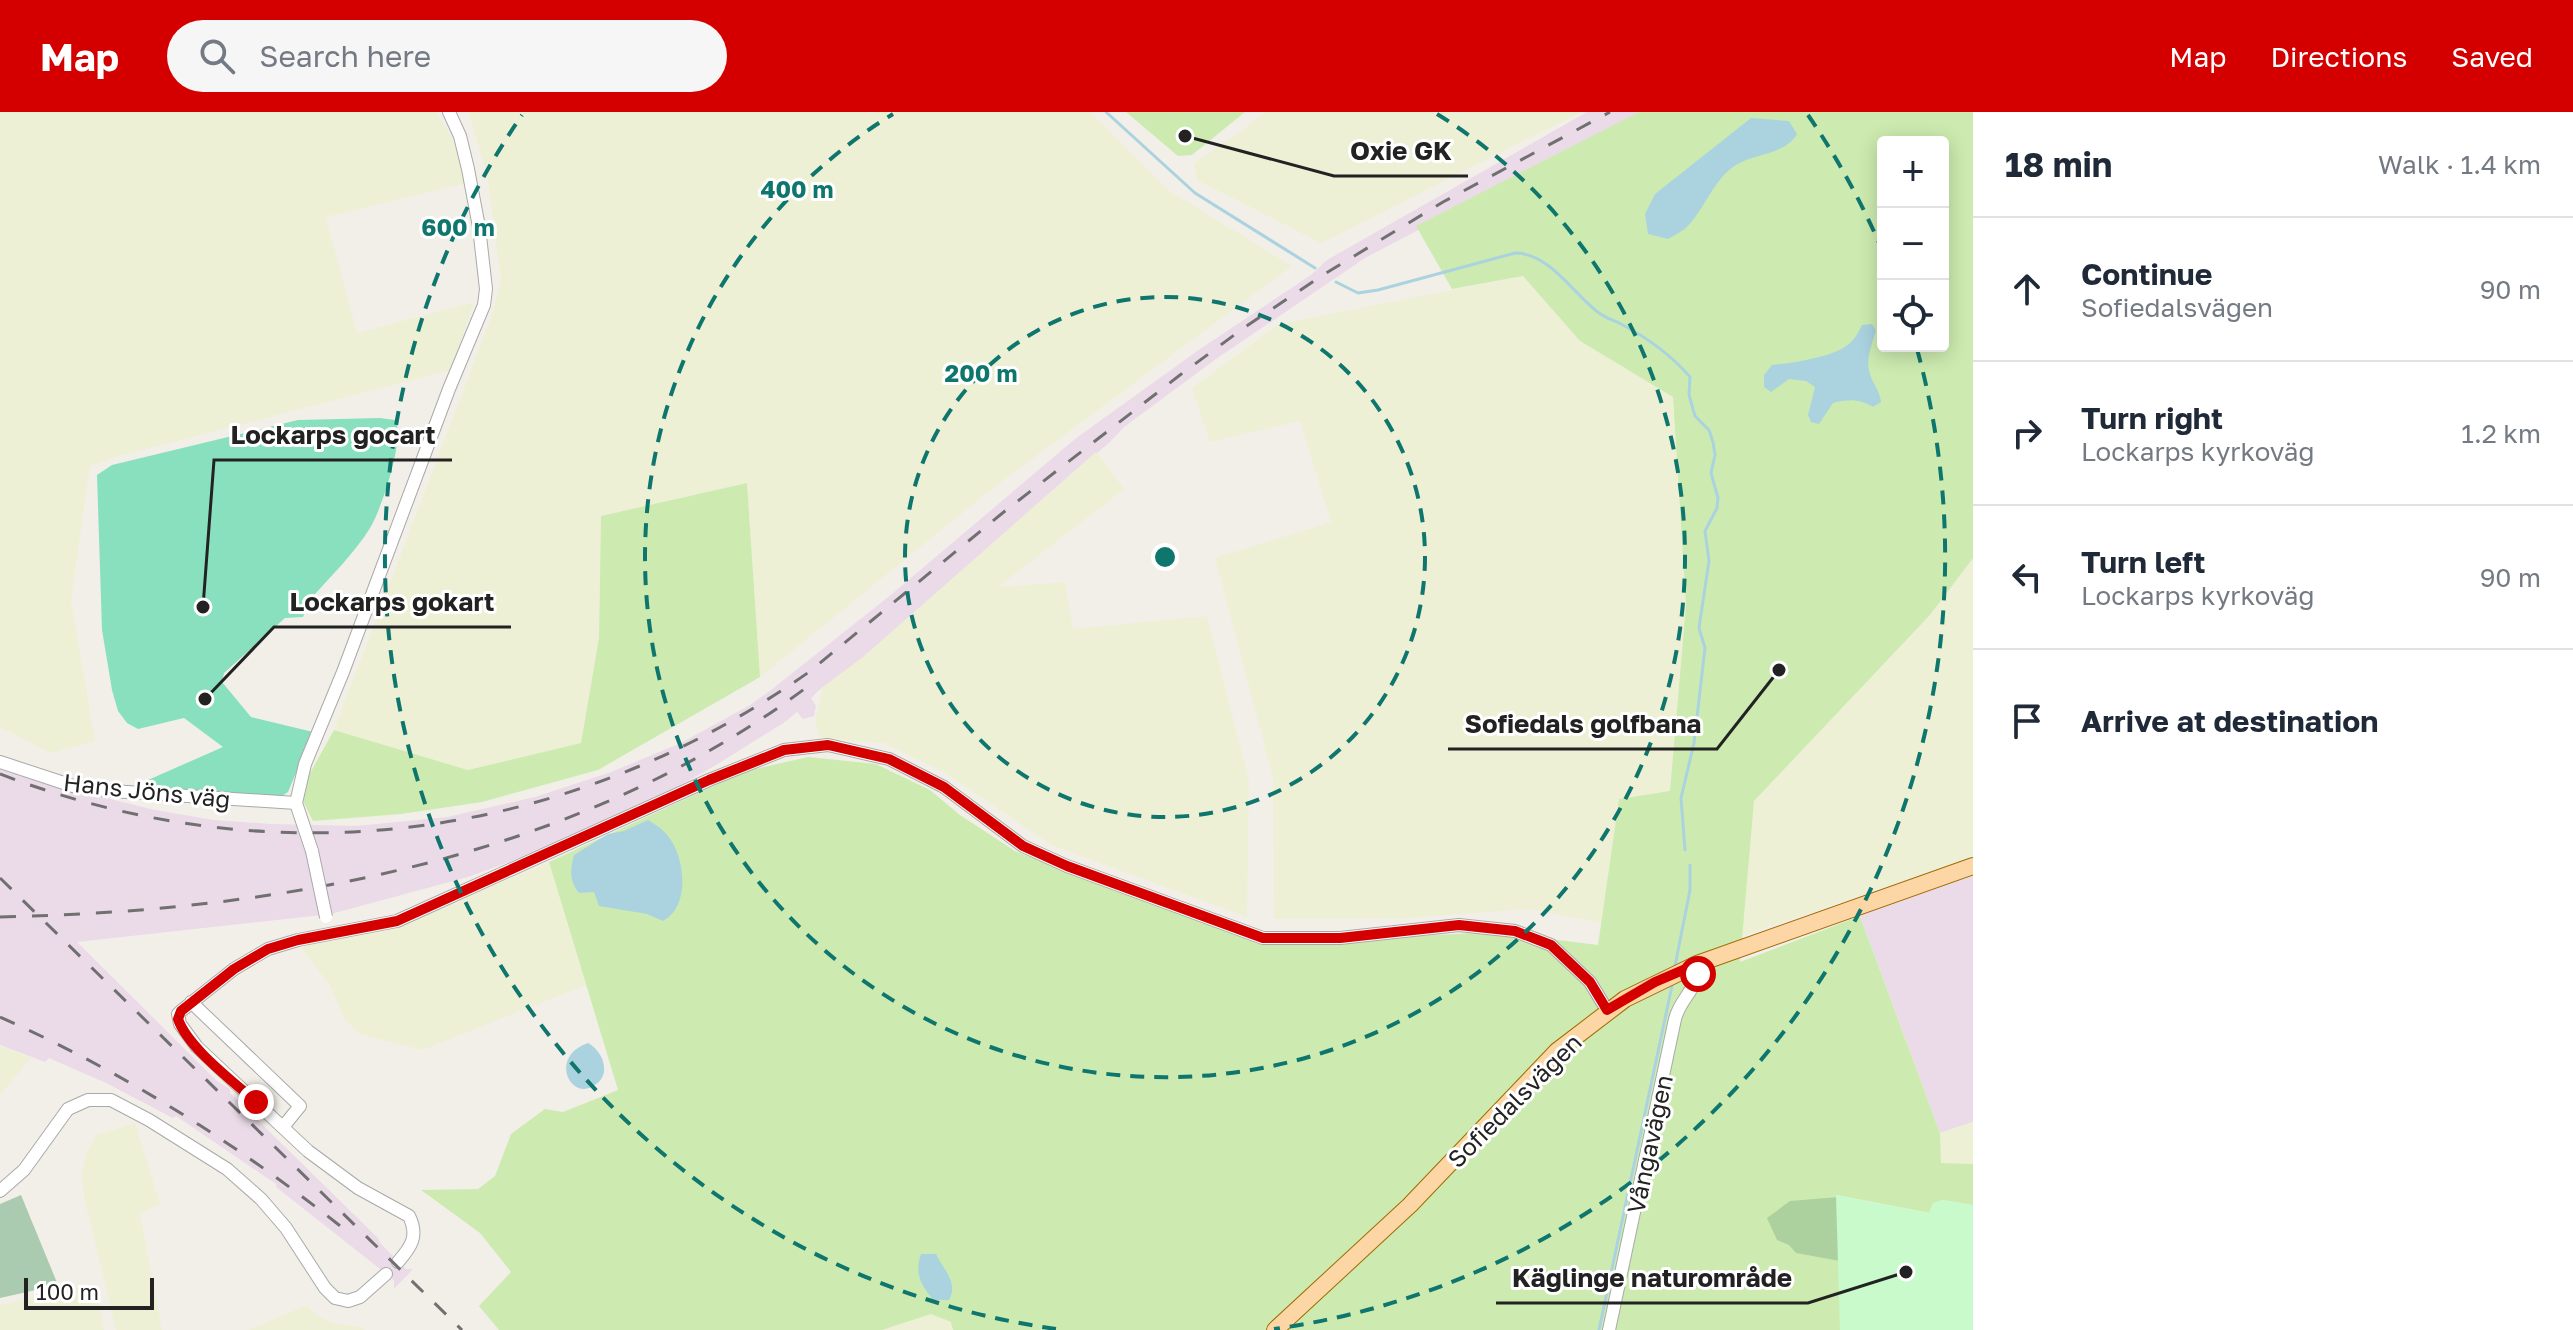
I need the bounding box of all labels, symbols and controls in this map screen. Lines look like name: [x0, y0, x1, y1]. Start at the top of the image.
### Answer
search box: [167, 20, 727, 92]
text: Map: [40, 34, 119, 79]
icon: search: [195, 34, 239, 78]
text: Search here: [259, 38, 431, 74]
text: Map: [2169, 40, 2226, 73]
text: Directions: [2270, 40, 2407, 73]
text: Saved: [2451, 40, 2533, 73]
callout: Oxie GK: [1334, 126, 1468, 176]
text: Oxie GK: [1350, 135, 1452, 166]
map controls: [1877, 136, 1949, 352]
button: +: [1877, 136, 1949, 208]
text: 18 min: [2005, 144, 2112, 184]
text: Walk · 1.4 km: [2378, 149, 2541, 180]
text: 400 m: [760, 174, 834, 203]
button: −: [1877, 208, 1949, 280]
text: 600 m: [421, 212, 495, 241]
text: Continue: [2081, 256, 2212, 292]
icon: ahead: [2005, 267, 2049, 311]
text: 90 m: [2480, 274, 2541, 305]
button: locate: [1877, 280, 1949, 352]
text: Sofiedalsvägen: [2081, 292, 2273, 323]
text: 200 m: [945, 358, 1017, 387]
text: Turn right: [2081, 400, 2223, 436]
callout: Lockarps gocart: [214, 410, 452, 460]
icon: right: [2005, 411, 2049, 455]
text: 1.2 km: [2461, 418, 2541, 449]
text: Lockarps gocart: [230, 419, 436, 450]
text: Lockarps kyrkoväg: [2081, 436, 2314, 467]
centre of rings: [1151, 543, 1179, 571]
text: Turn left: [2081, 544, 2206, 580]
icon: left: [2005, 555, 2049, 599]
text: 90 m: [2480, 562, 2541, 593]
callout: Lockarps gokart: [274, 577, 511, 627]
text: Lockarps kyrkoväg: [2081, 580, 2314, 611]
text: Lockarps gokart: [289, 586, 495, 617]
callout: Sofiedals golfbana: [1448, 699, 1717, 749]
icon: arrive: [2005, 699, 2049, 743]
text: Arrive at destination: [2081, 703, 2378, 739]
text: Sofiedals golfbana: [1465, 708, 1701, 739]
street label: Hans Jöns väg: [62, 767, 232, 813]
route start: [1680, 956, 1716, 992]
street label: Sofiedalsvägen: [1441, 1027, 1587, 1173]
street label: Vångavägen: [1620, 1072, 1678, 1216]
route end: [238, 1084, 274, 1120]
callout: Käglinge naturområde: [1496, 1253, 1808, 1303]
text: Käglinge naturområde: [1512, 1262, 1792, 1293]
scale bar: [24, 1274, 154, 1310]
text: 100 m: [36, 1278, 99, 1305]

